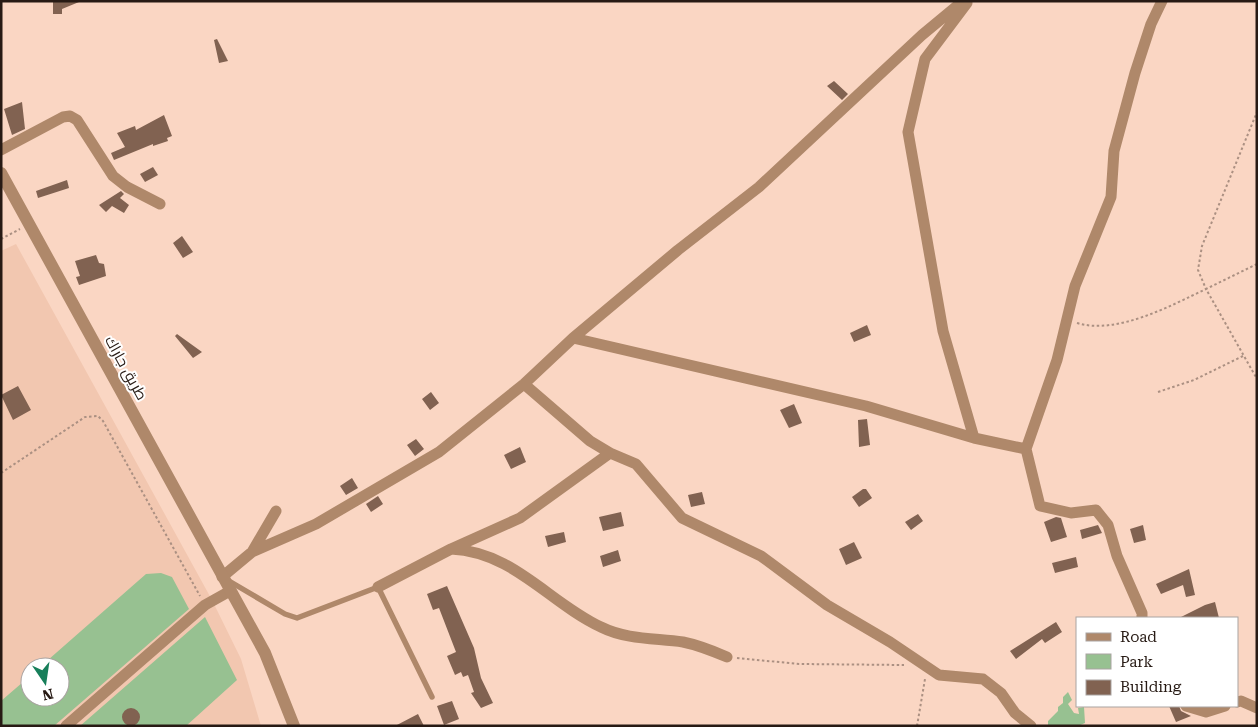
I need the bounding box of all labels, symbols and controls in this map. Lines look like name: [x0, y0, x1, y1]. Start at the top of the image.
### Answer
street label: طريق جاراك: [100, 333, 151, 404]
legend: [1076, 617, 1238, 707]
text: Road: [1120, 628, 1157, 646]
text: Park: [1120, 653, 1154, 671]
north arrow: [20, 657, 70, 707]
text: Building: [1120, 678, 1182, 696]
text: N: [41, 686, 55, 704]

